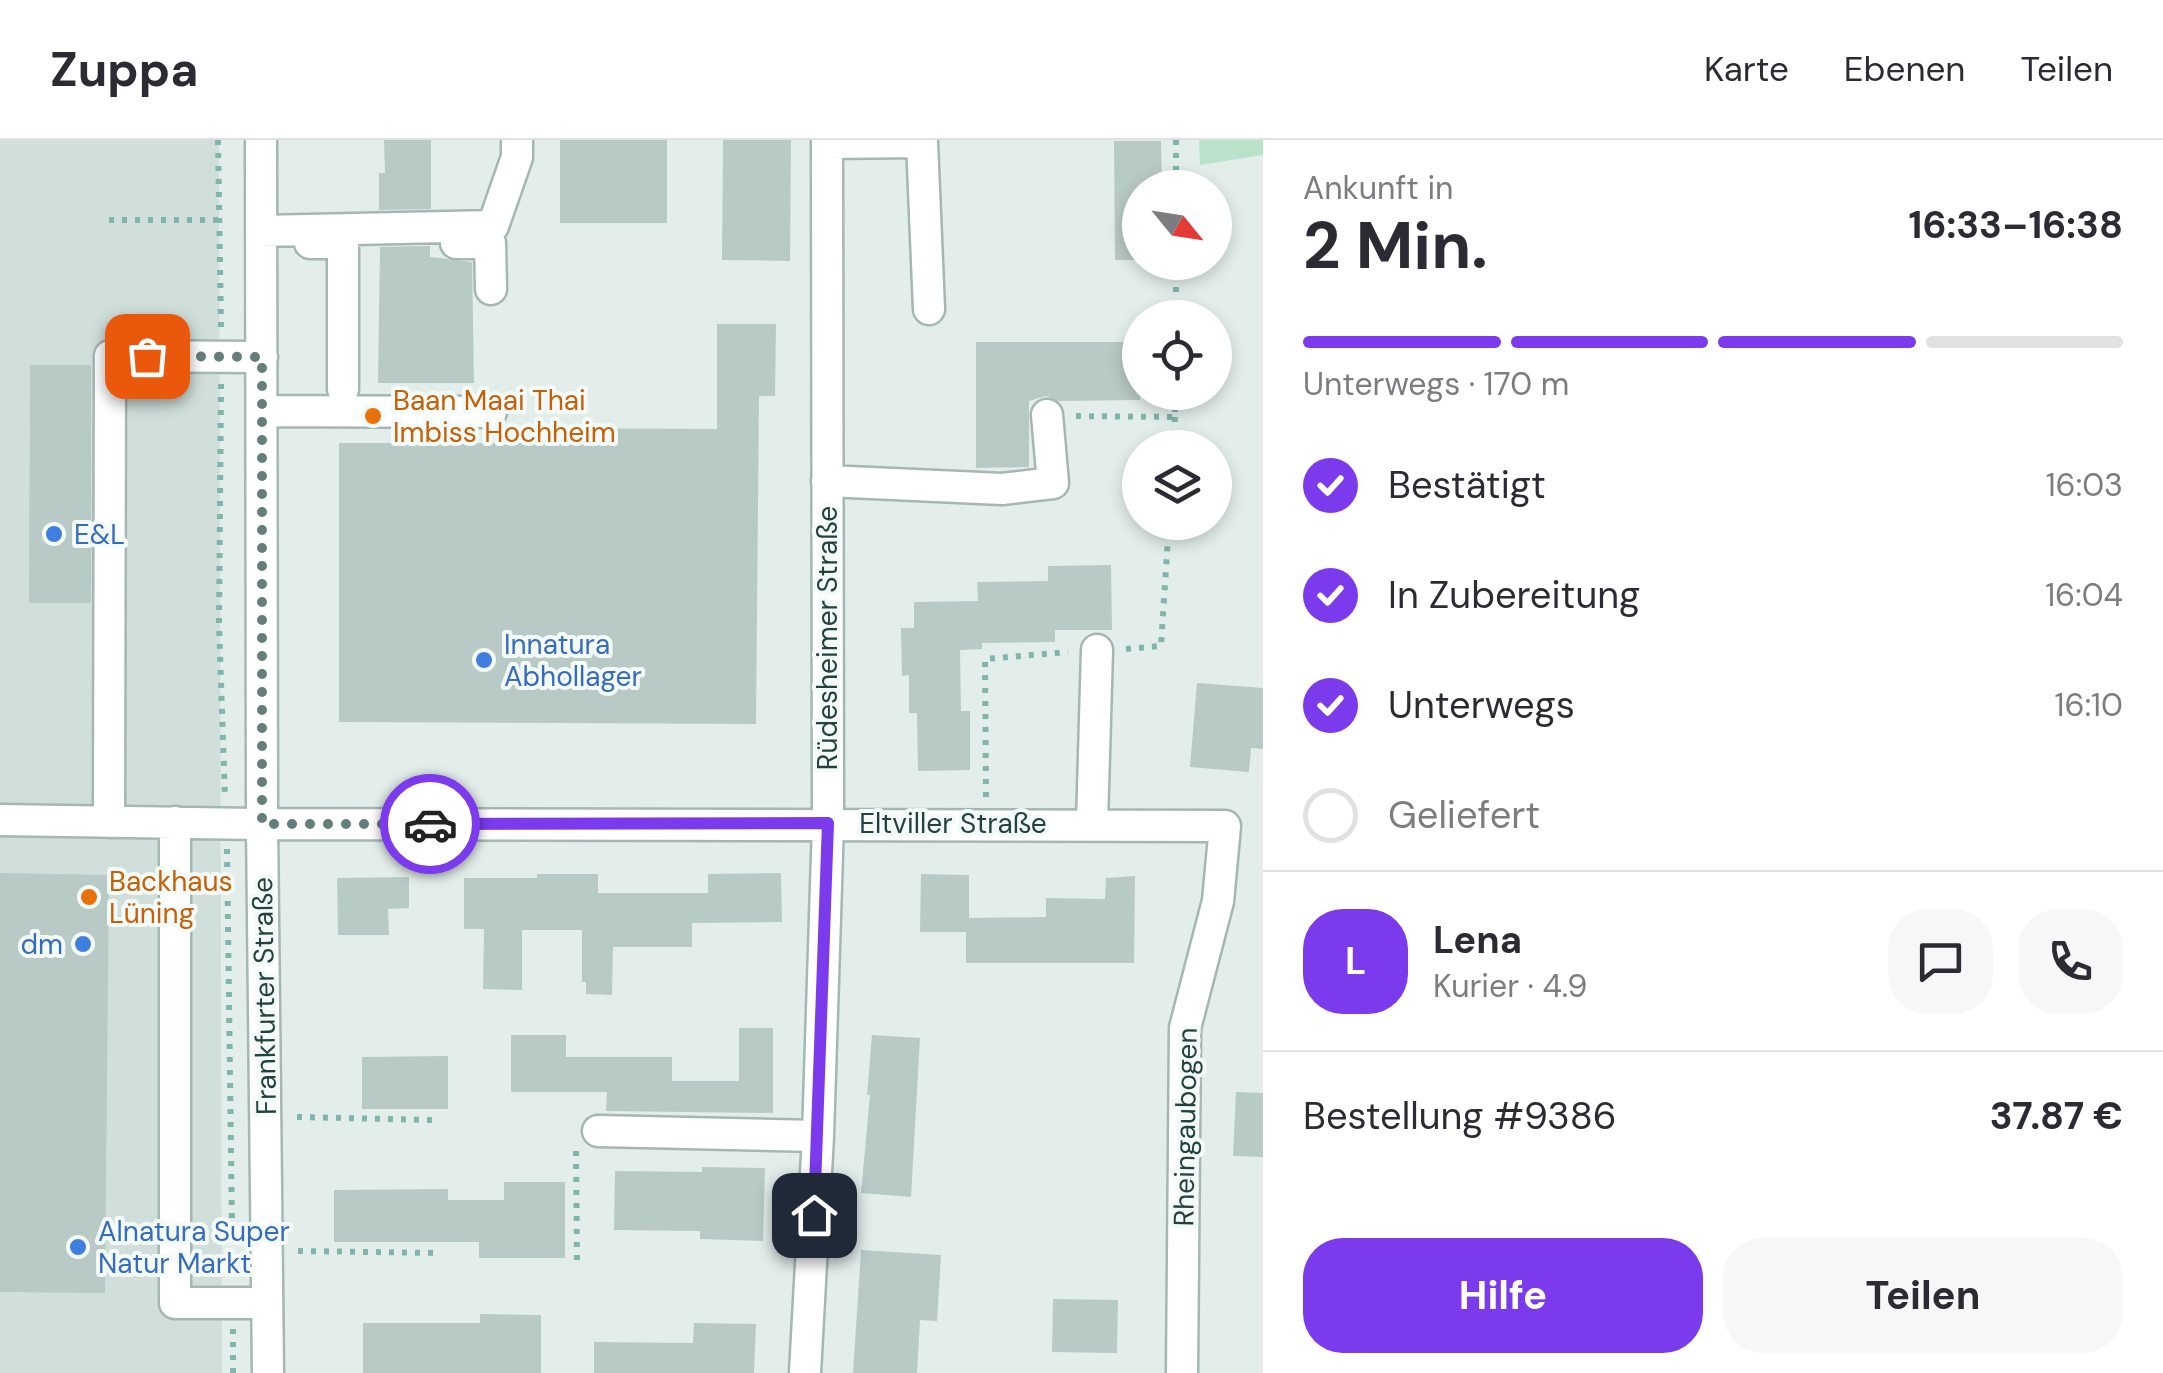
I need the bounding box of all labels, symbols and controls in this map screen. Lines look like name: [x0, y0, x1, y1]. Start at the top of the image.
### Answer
text: Zuppa: [50, 38, 198, 101]
text: Karte: [1704, 46, 1789, 92]
text: Ebenen: [1844, 46, 1965, 92]
text: Teilen: [2020, 46, 2113, 92]
text: Ankunft in: [1303, 167, 1453, 209]
north arrow: [1122, 170, 1232, 280]
map controls: [1122, 170, 1232, 540]
text: 16:33–16:38: [1909, 200, 2123, 250]
text: 2 Min.: [1303, 204, 1488, 288]
button: locate: [1122, 300, 1232, 410]
pin: [105, 314, 190, 399]
icon: bag: [120, 329, 175, 384]
text: Unterwegs · 170 m: [1303, 363, 1569, 405]
place label: Baan Maai Thai Imbiss Hochheim: [393, 382, 616, 451]
marker: Baan Maai Thai Imbiss Hochheim: [362, 405, 384, 427]
button: layers: [1122, 430, 1232, 540]
icon: check: [1303, 458, 1358, 513]
text: Bestätigt: [1388, 460, 1546, 510]
text: 16:03: [2046, 464, 2123, 506]
street label: Rüdesheimer Straße: [809, 506, 846, 770]
place label: E&L: [74, 516, 125, 553]
marker: E&L: [43, 523, 65, 545]
icon: check: [1303, 568, 1358, 623]
text: In Zubereitung: [1388, 570, 1640, 620]
text: 16:04: [2045, 574, 2123, 616]
place label: Innatura Abhollager: [504, 626, 642, 695]
marker: Innatura Abhollager: [473, 649, 495, 671]
icon: check: [1303, 678, 1358, 733]
text: Unterwegs: [1388, 680, 1575, 730]
text: 16:10: [2055, 684, 2123, 726]
courier: [380, 774, 480, 874]
text: Geliefert: [1388, 790, 1540, 840]
icon: car: [403, 797, 458, 852]
street label: Eltviller Straße: [859, 805, 1047, 842]
place label: Backhaus Lüning: [109, 863, 233, 932]
street label: Frankfurter Straße: [244, 877, 285, 1115]
marker: Backhaus Lüning: [78, 886, 100, 908]
button: chat: [1888, 909, 1993, 1014]
button: phone: [2018, 909, 2123, 1014]
text: Lena: [1433, 915, 1522, 965]
place label: dm: [20, 926, 63, 963]
marker: dm: [72, 933, 94, 955]
text: L: [1345, 936, 1366, 986]
text: Kurier · 4.9: [1433, 965, 1587, 1007]
street label: Rheingaubogen: [1165, 1027, 1206, 1227]
text: Bestellung #9386: [1303, 1091, 1617, 1141]
text: 37.87 €: [1990, 1091, 2123, 1141]
pin: [772, 1173, 857, 1258]
icon: home: [787, 1188, 842, 1243]
place label: Alnatura Super Natur Markt: [98, 1213, 290, 1282]
marker: Alnatura Super Natur Markt: [67, 1236, 89, 1258]
button: Hilfe: [1303, 1238, 1703, 1353]
button: Teilen: [1723, 1238, 2123, 1353]

